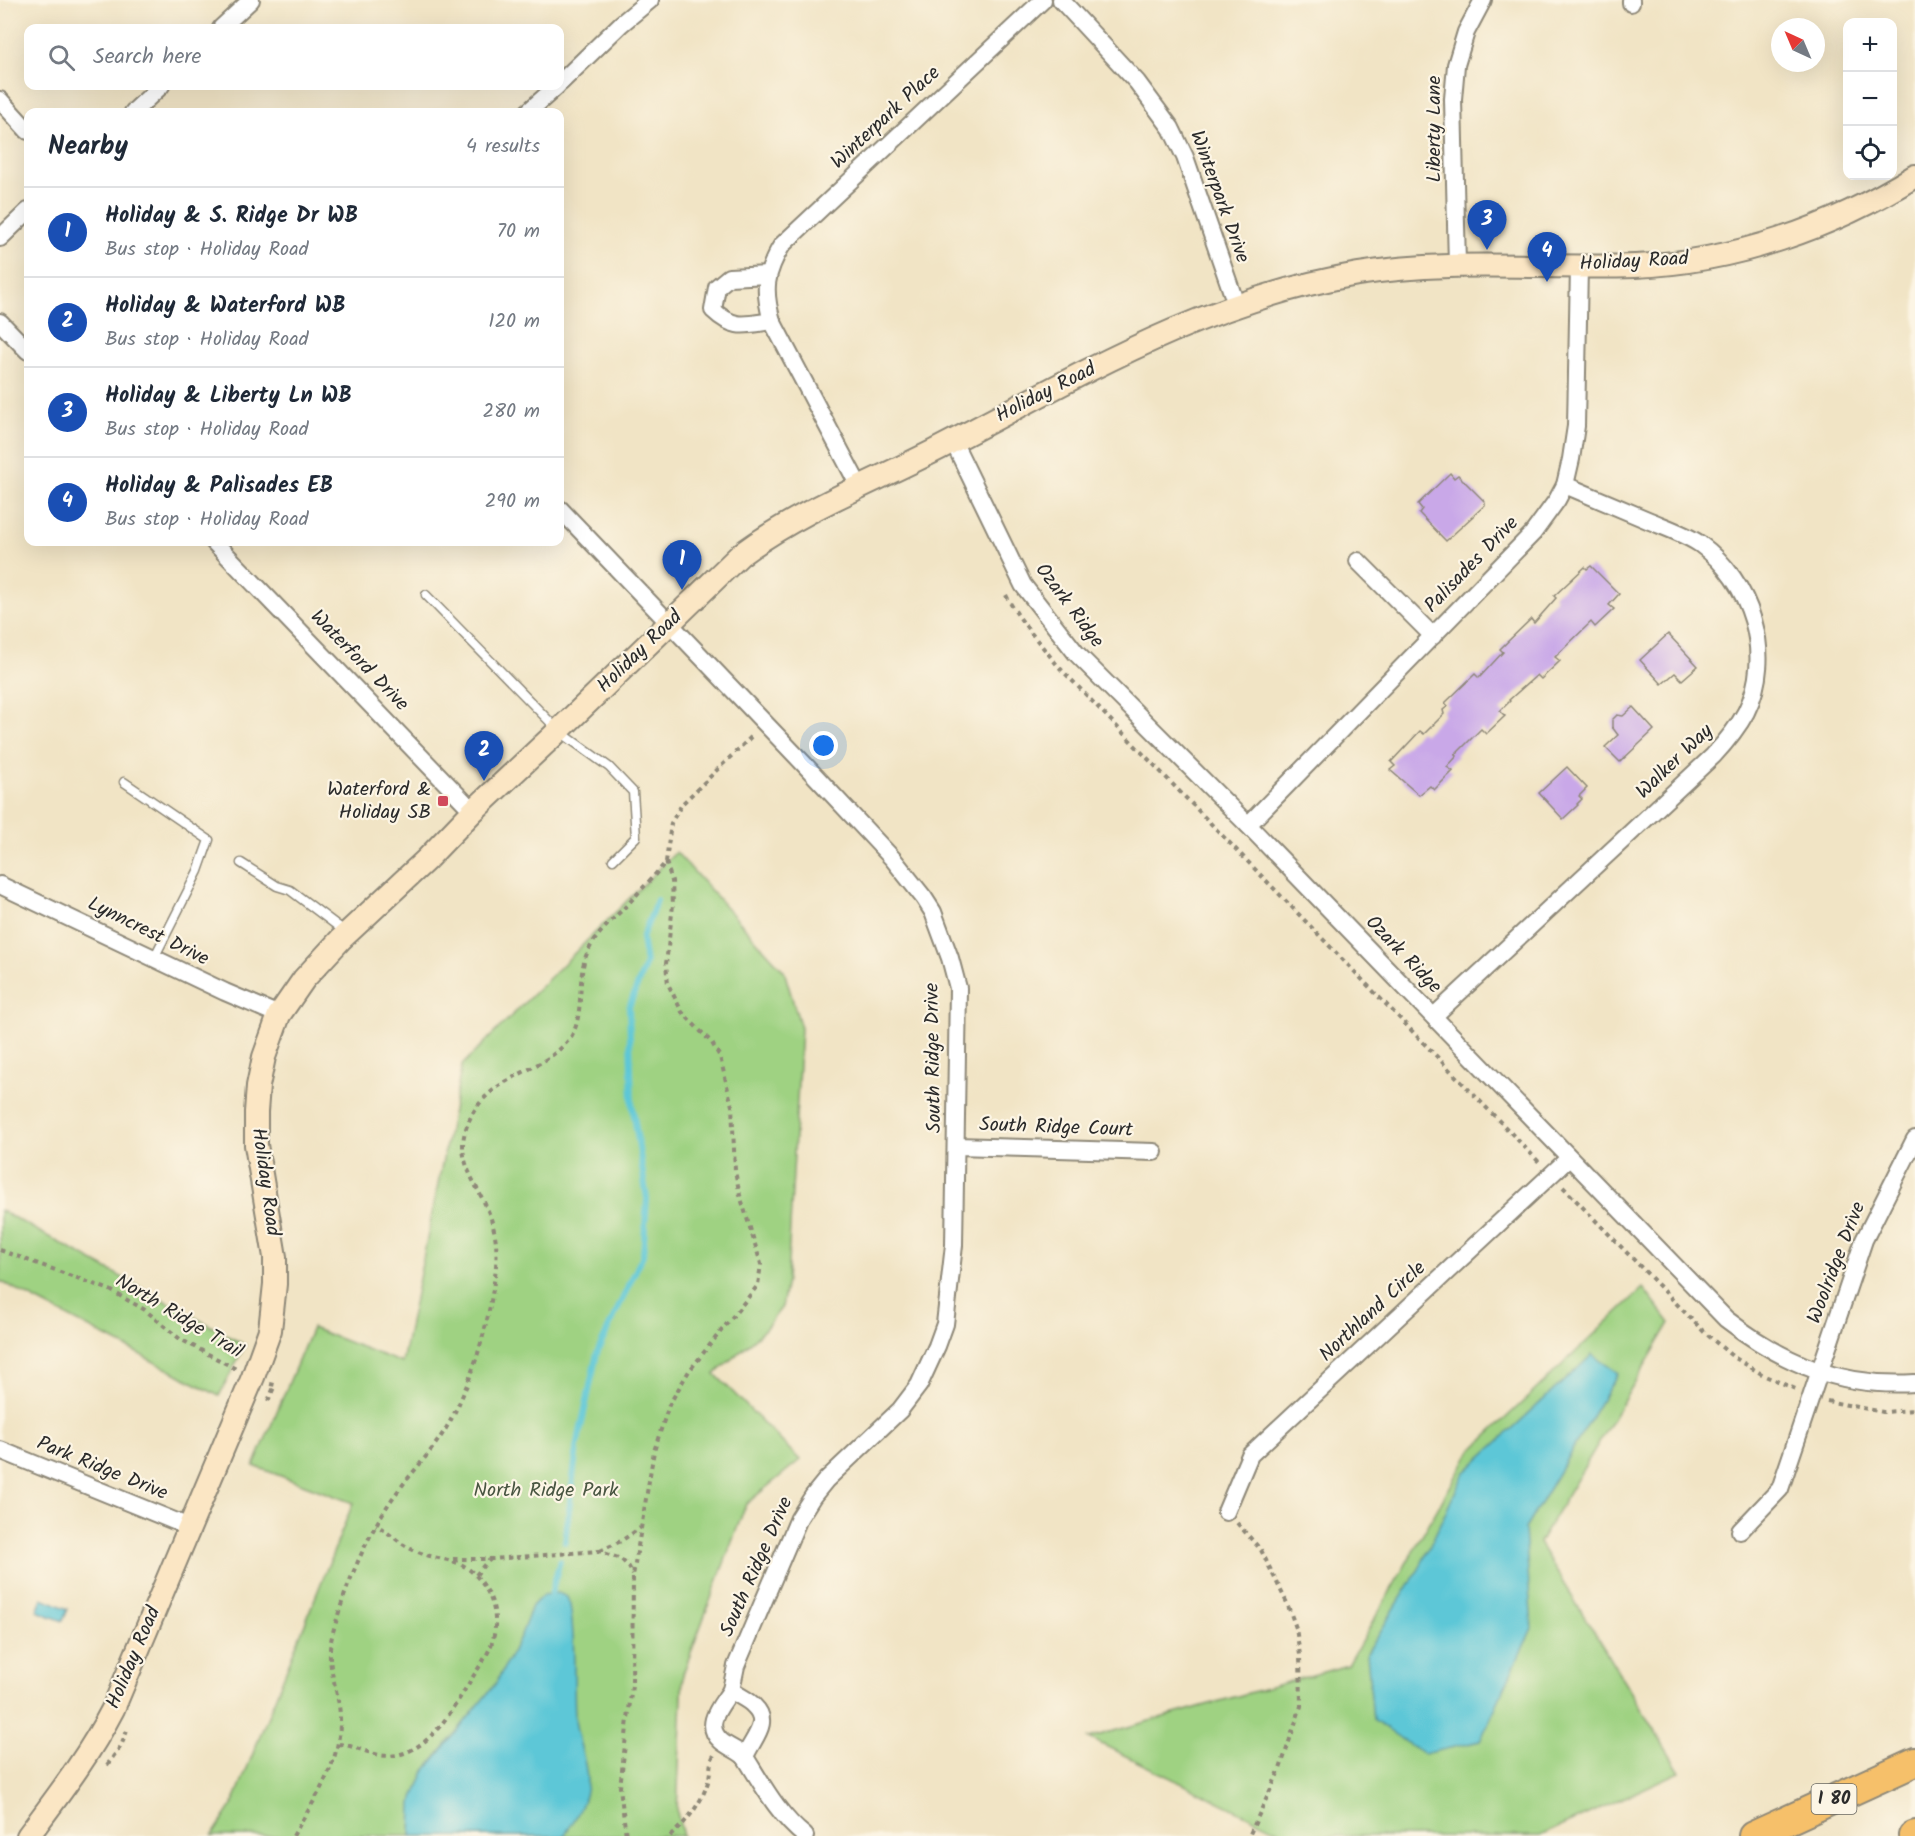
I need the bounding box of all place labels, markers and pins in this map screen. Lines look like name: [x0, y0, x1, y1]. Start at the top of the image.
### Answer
pin: 3: [1468, 200, 1506, 250]
pin: 4: [1528, 232, 1566, 282]
pin: 1: [662, 540, 702, 590]
pin: 2: [464, 732, 504, 781]
place label: Waterford & Holiday SB: [327, 774, 431, 829]
marker: Waterford & Holiday SB: [436, 794, 450, 808]

